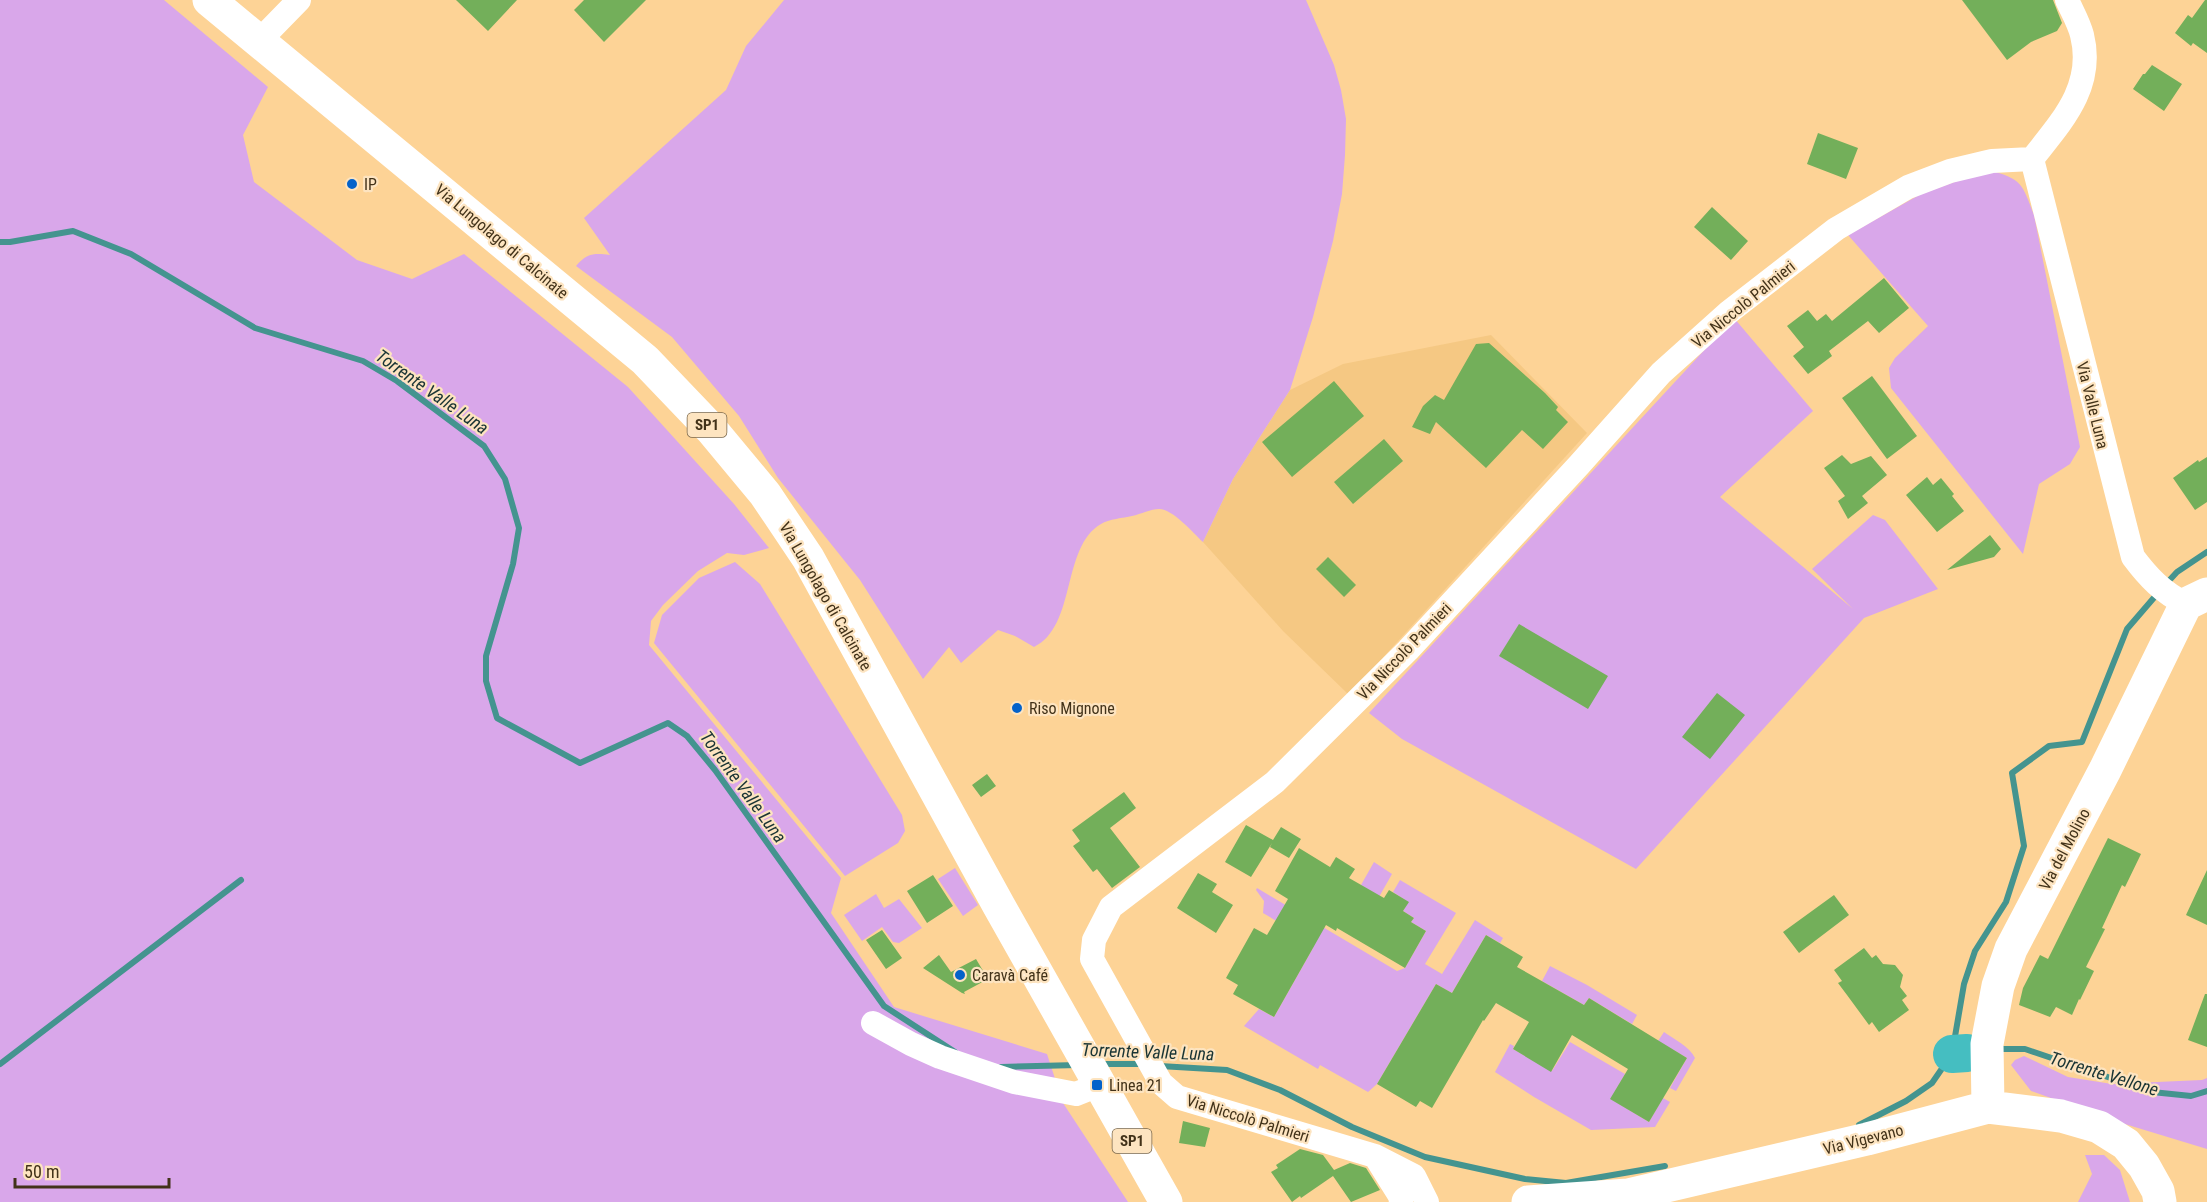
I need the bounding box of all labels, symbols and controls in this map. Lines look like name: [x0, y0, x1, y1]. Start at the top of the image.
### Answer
place label: IP: [364, 175, 377, 194]
marker: IP: [345, 177, 359, 191]
street label: Via Lungolago di Calcinate: [431, 180, 572, 303]
street label: Via Niccolò Palmieri: [1688, 257, 1799, 352]
water label: Torrente Valle Luna: [372, 345, 493, 438]
street label: Via Valle Luna: [2073, 360, 2113, 451]
road number: SP1: [688, 413, 726, 437]
street label: Via Lungolago di Calcinate: [775, 519, 876, 674]
street label: Via Niccolò Palmieri: [1353, 599, 1456, 704]
place label: Riso Mignone: [1029, 699, 1115, 718]
marker: Riso Mignone: [1010, 701, 1024, 715]
water label: Torrente Valle Luna: [696, 727, 791, 847]
street label: Via del Molino: [2035, 805, 2094, 893]
place label: Caravà Café: [972, 966, 1048, 985]
marker: Caravà Café: [953, 968, 967, 982]
water label: Torrente Valle Luna: [1081, 1039, 1215, 1064]
water label: Torrente Vellone: [2047, 1047, 2161, 1100]
place label: Linea 21: [1109, 1076, 1163, 1095]
marker: Linea 21: [1090, 1078, 1104, 1092]
street label: Via Niccolò Palmieri: [1184, 1091, 1312, 1146]
street label: Via Vigevano: [1821, 1120, 1905, 1159]
road number: SP1: [1112, 1129, 1152, 1153]
scale bar: [15, 1151, 170, 1189]
text: 50 m: [24, 1161, 59, 1182]

